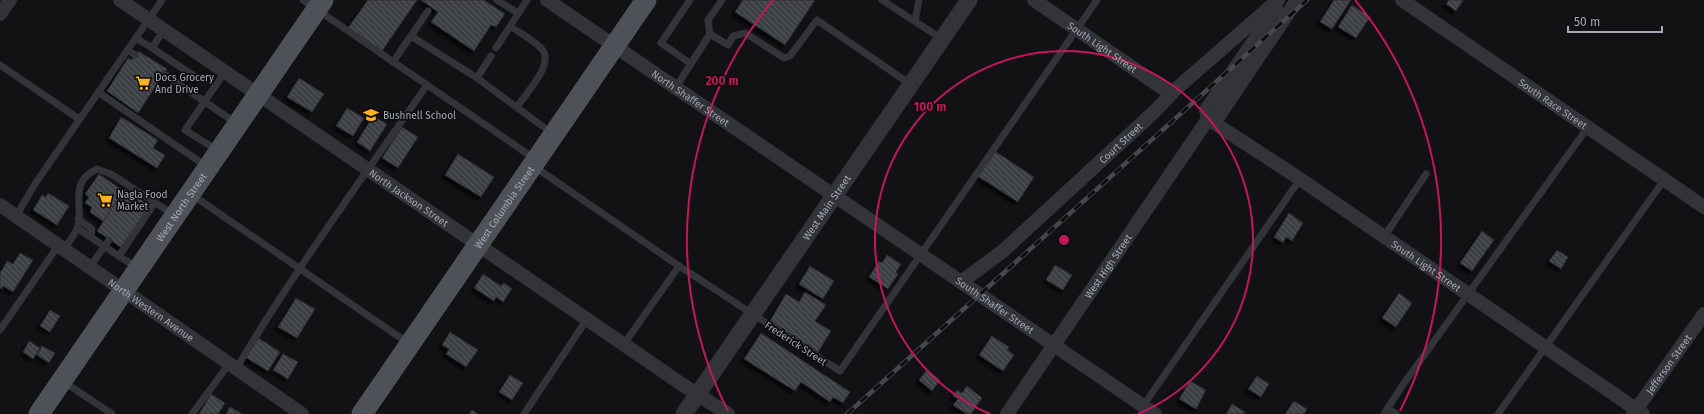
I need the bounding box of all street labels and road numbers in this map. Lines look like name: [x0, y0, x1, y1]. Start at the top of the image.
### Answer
street label: South Light Street: [1065, 20, 1139, 76]
street label: North Shaffer Street: [649, 68, 732, 130]
street label: South Race Street: [1516, 77, 1589, 132]
street label: Court Street: [1097, 120, 1146, 166]
street label: West Columbia Street: [472, 164, 537, 251]
street label: North Jackson Street: [366, 167, 451, 230]
street label: West North Street: [154, 171, 210, 244]
street label: West Main Street: [801, 173, 854, 243]
street label: West High Street: [1083, 232, 1135, 301]
street label: South Light Street: [1389, 238, 1463, 295]
street label: South Shaffer Street: [953, 275, 1036, 337]
street label: North Western Avenue: [106, 277, 196, 344]
street label: Frederick Street: [762, 319, 829, 369]
street label: Jefferson Street: [1644, 332, 1695, 397]

